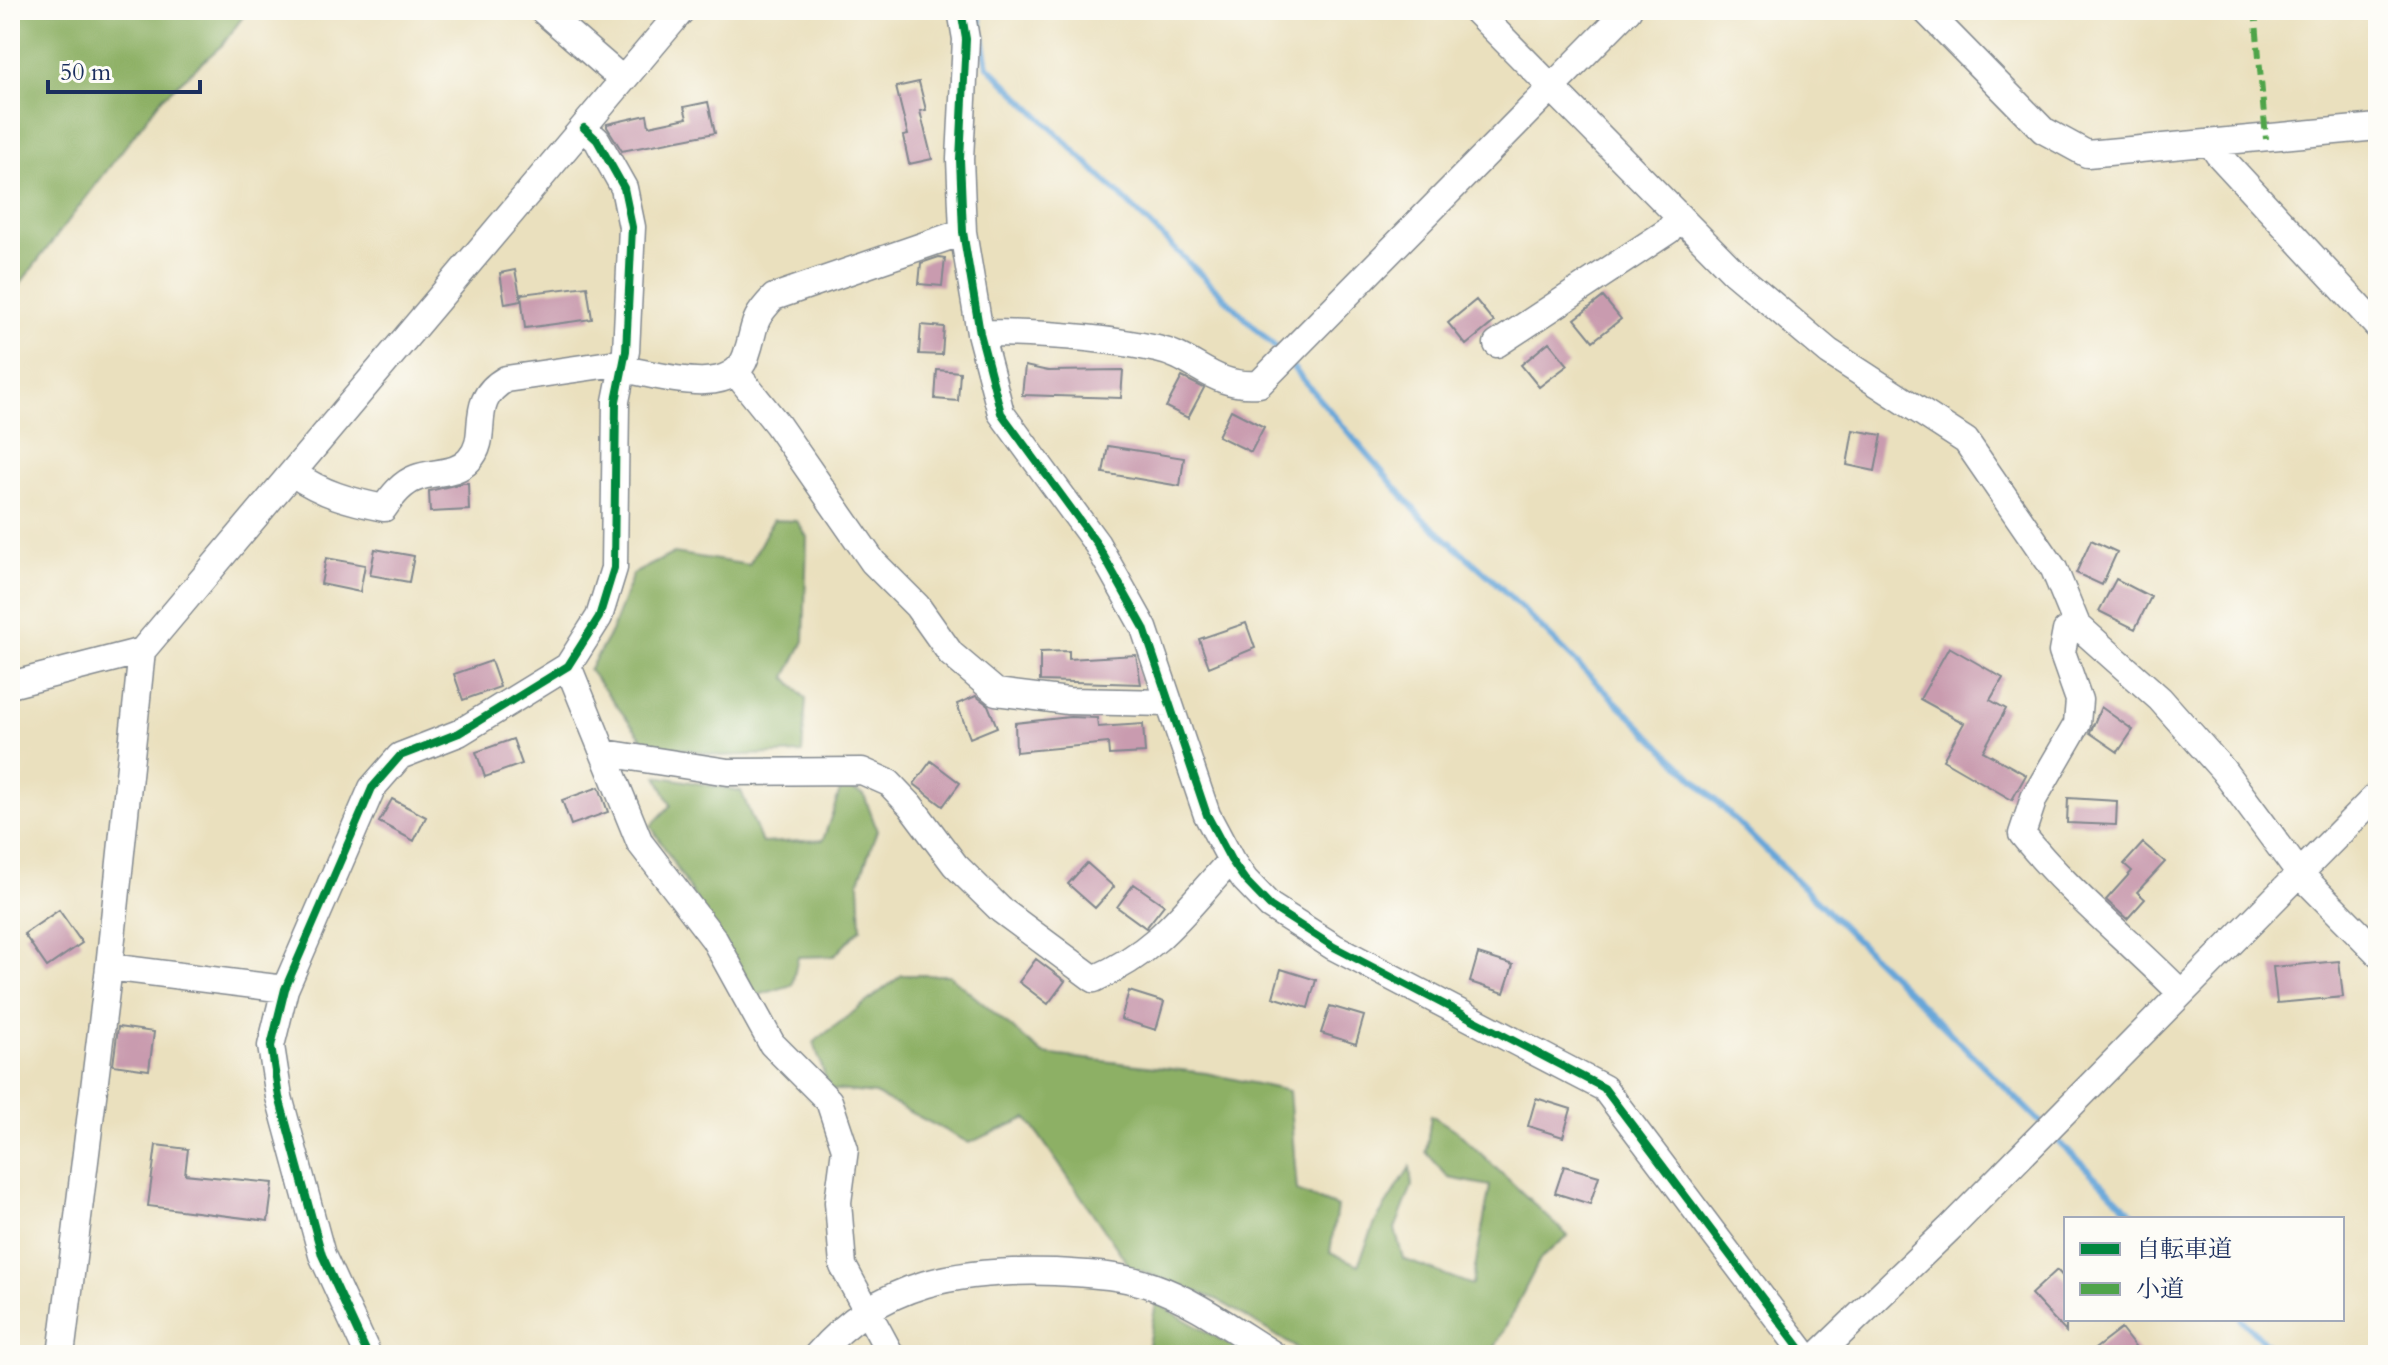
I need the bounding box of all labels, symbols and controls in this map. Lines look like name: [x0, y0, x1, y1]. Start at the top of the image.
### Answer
scale bar: [48, 44, 200, 94]
text: 50 m: [60, 56, 112, 89]
legend: [2064, 1217, 2344, 1321]
text: 自転車道: [2136, 1233, 2232, 1266]
text: 小道: [2136, 1273, 2184, 1306]

